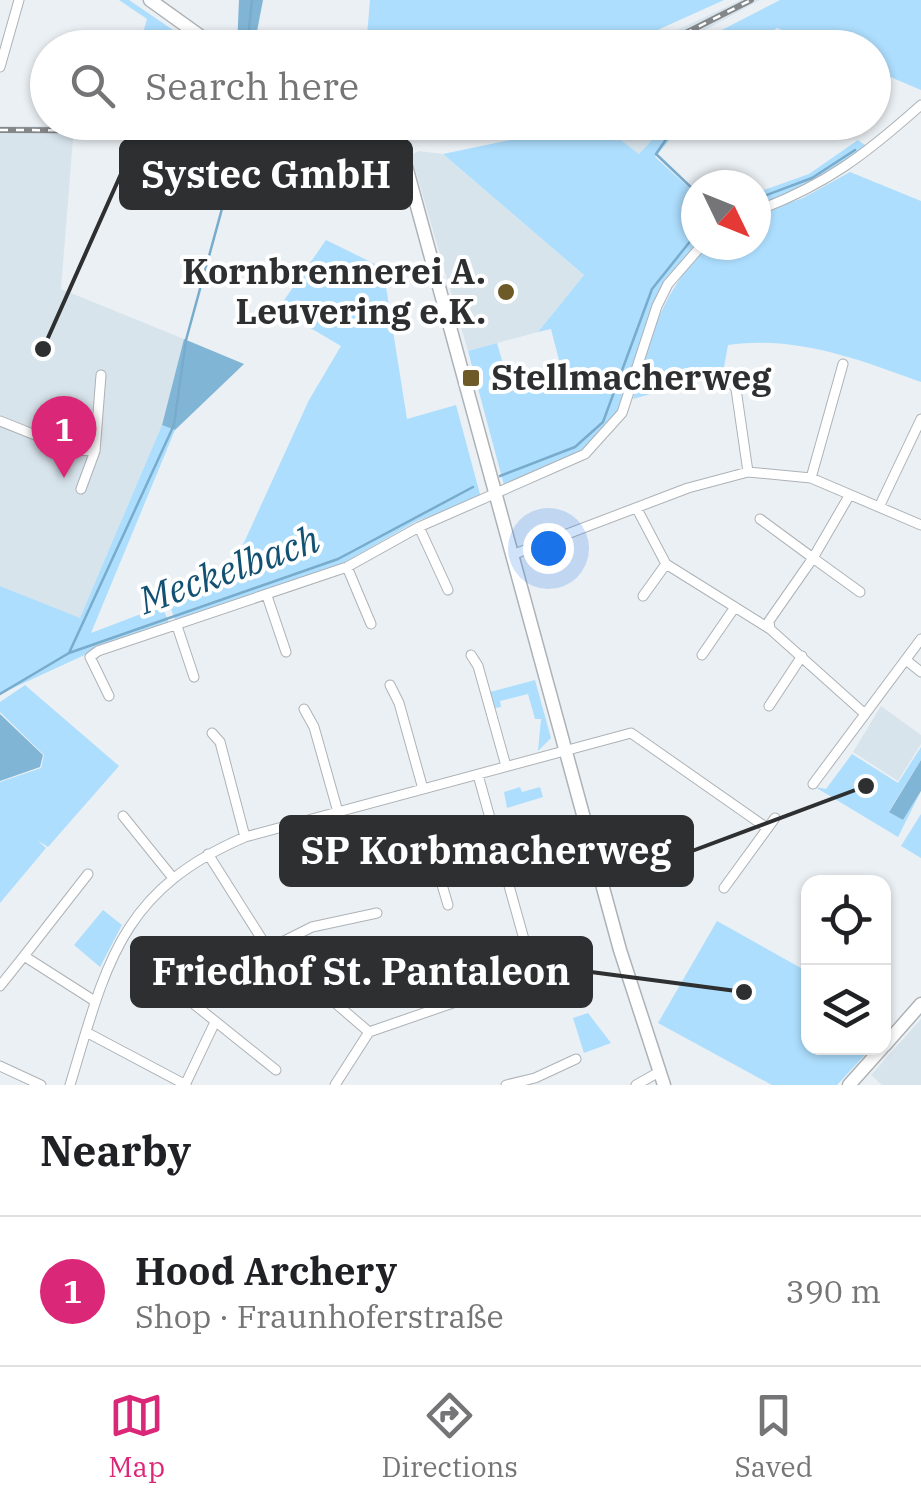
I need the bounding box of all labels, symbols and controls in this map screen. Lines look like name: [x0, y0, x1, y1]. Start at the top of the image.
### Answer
search box: [30, 30, 891, 140]
icon: search: [65, 58, 120, 113]
text: Search here: [145, 61, 359, 110]
callout: Systec GmbH: [121, 140, 411, 208]
text: Systec GmbH: [141, 149, 391, 198]
north arrow: [681, 170, 771, 260]
place label: Kornbrennerei A. Leuvering e.K.: [182, 248, 486, 334]
marker: Kornbrennerei A. Leuvering e.K.: [495, 281, 517, 303]
place label: Stellmacherweg: [491, 354, 772, 400]
marker: Stellmacherweg: [460, 367, 482, 389]
pin: 1: [32, 396, 96, 478]
water label: Meckelbach: [130, 513, 326, 624]
your location: [523, 523, 574, 574]
callout: SP Korbmacherweg: [281, 817, 692, 885]
text: SP Korbmacherweg: [300, 825, 672, 874]
map controls: [801, 875, 891, 1055]
button: locate: [801, 875, 891, 965]
callout: Friedhof St. Pantaleon: [132, 938, 591, 1006]
text: Friedhof St. Pantaleon: [152, 946, 570, 995]
button: layers: [801, 965, 891, 1055]
text: Nearby: [40, 1123, 191, 1178]
text: Hood Archery: [135, 1246, 397, 1295]
text: 1: [63, 1270, 82, 1312]
text: 390 m: [785, 1270, 881, 1312]
text: Shop · Fraunhoferstraße: [135, 1295, 504, 1337]
tab: Map: [108, 1388, 165, 1485]
tab: Directions: [381, 1388, 518, 1485]
tab: Saved: [734, 1388, 813, 1485]

